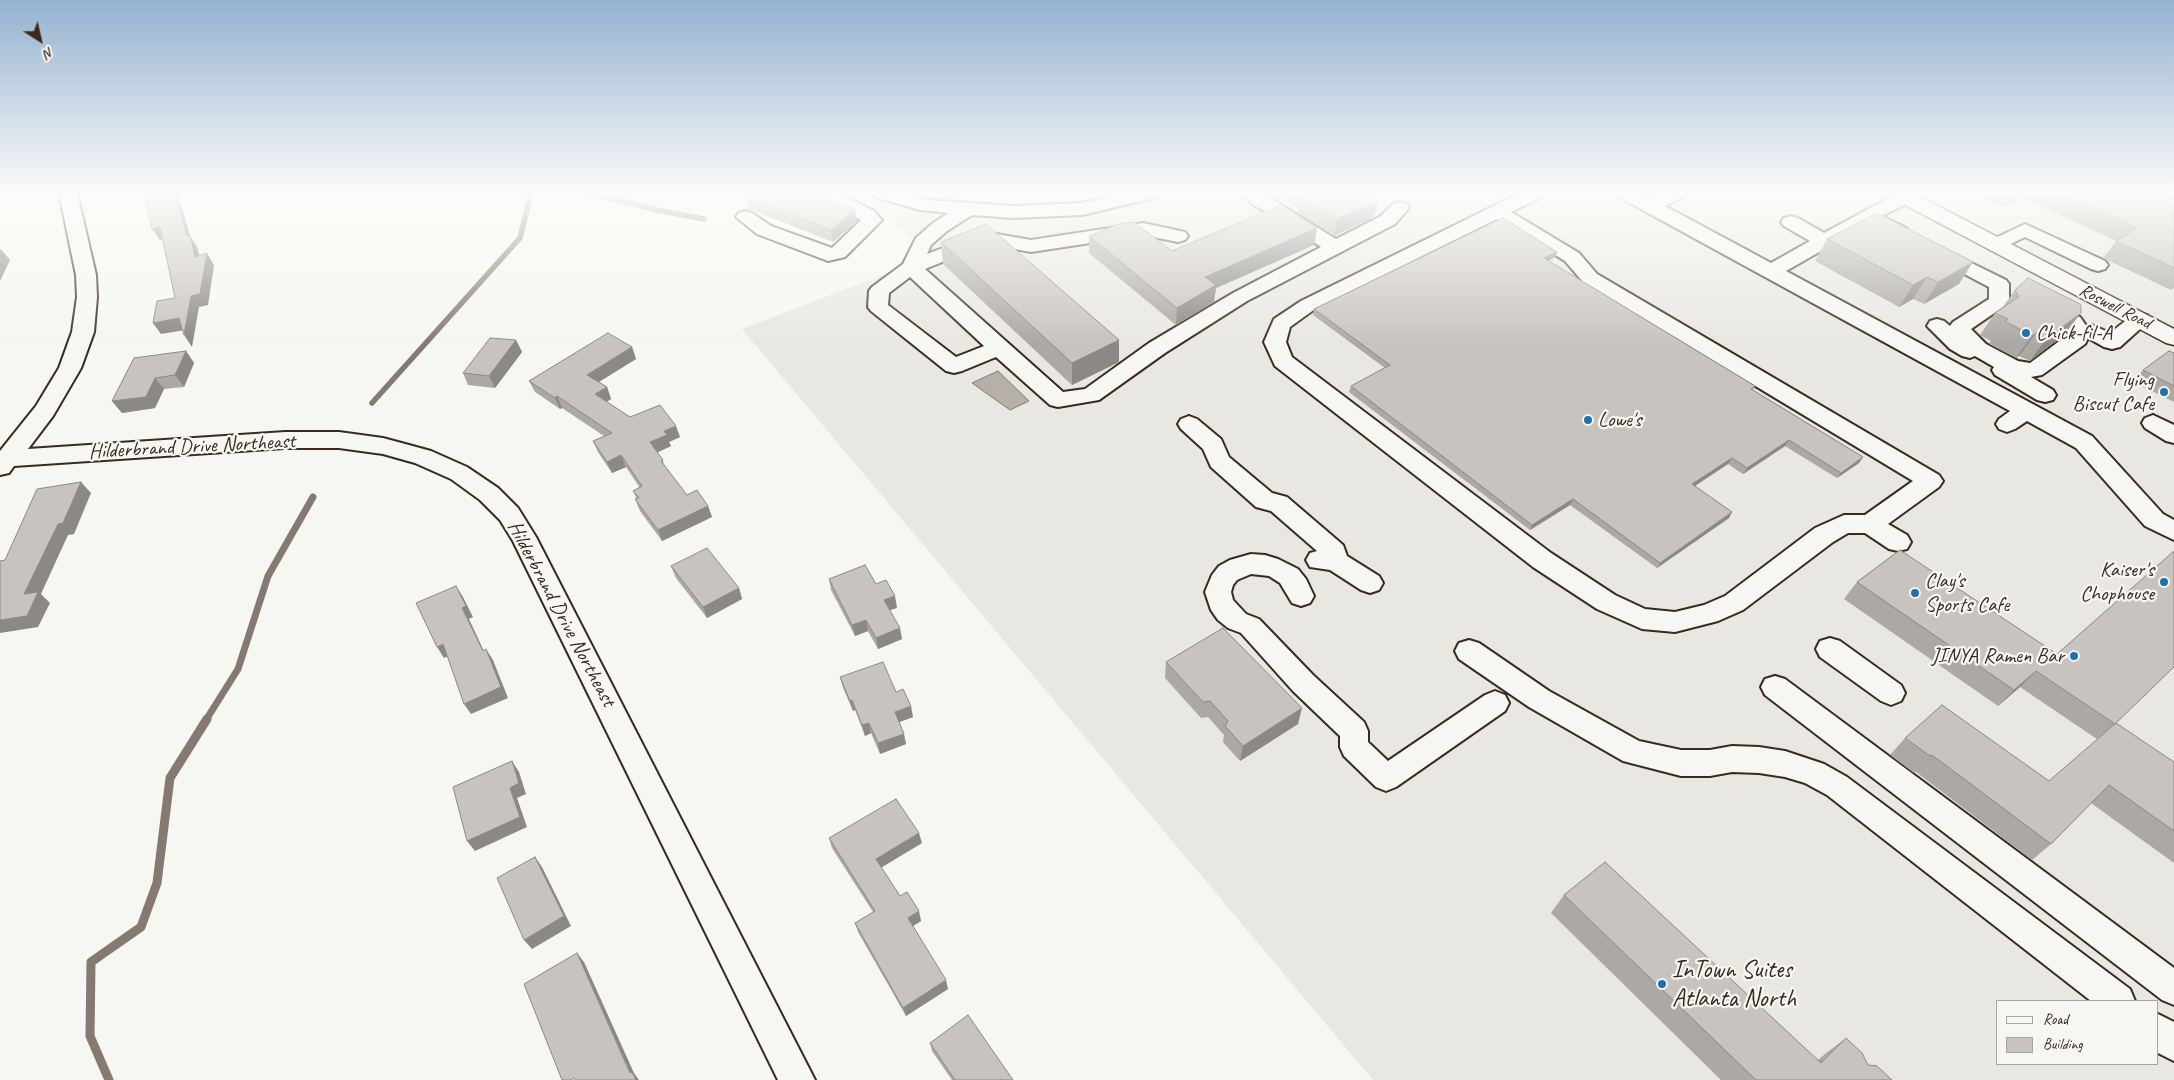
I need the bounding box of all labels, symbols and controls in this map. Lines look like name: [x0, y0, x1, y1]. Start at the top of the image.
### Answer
north arrow: [15, 15, 65, 65]
text: N: [40, 43, 57, 62]
street label: Roswell Road: [2075, 280, 2155, 334]
place label: Chick-fil-A: [2036, 320, 2112, 346]
marker: Chick-fil-A: [2020, 327, 2032, 339]
place label: Flying Biscut Cafe: [2073, 367, 2154, 417]
marker: Flying Biscut Cafe: [2158, 386, 2170, 398]
place label: Lowe's: [1598, 407, 1641, 433]
marker: Lowe's: [1582, 414, 1594, 426]
street label: Hilderbrand Drive Northeast: [88, 429, 296, 465]
street label: Hilderbrand Drive Northeast: [501, 517, 621, 711]
place label: Kaiser's Chophouse: [2080, 557, 2154, 607]
place label: Clay's Sports Cafe: [1925, 568, 2009, 618]
marker: Kaiser's Chophouse: [2158, 576, 2170, 588]
marker: Clay's Sports Cafe: [1909, 587, 1921, 599]
place label: JINYA Ramen Bar: [1932, 643, 2064, 669]
marker: JINYA Ramen Bar: [2068, 650, 2080, 662]
place label: InTown Suites Atlanta North: [1672, 955, 1796, 1014]
marker: InTown Suites Atlanta North: [1656, 978, 1668, 990]
legend: [1996, 1000, 2159, 1065]
text: Road: [2043, 1010, 2068, 1029]
text: Building: [2043, 1035, 2082, 1054]

